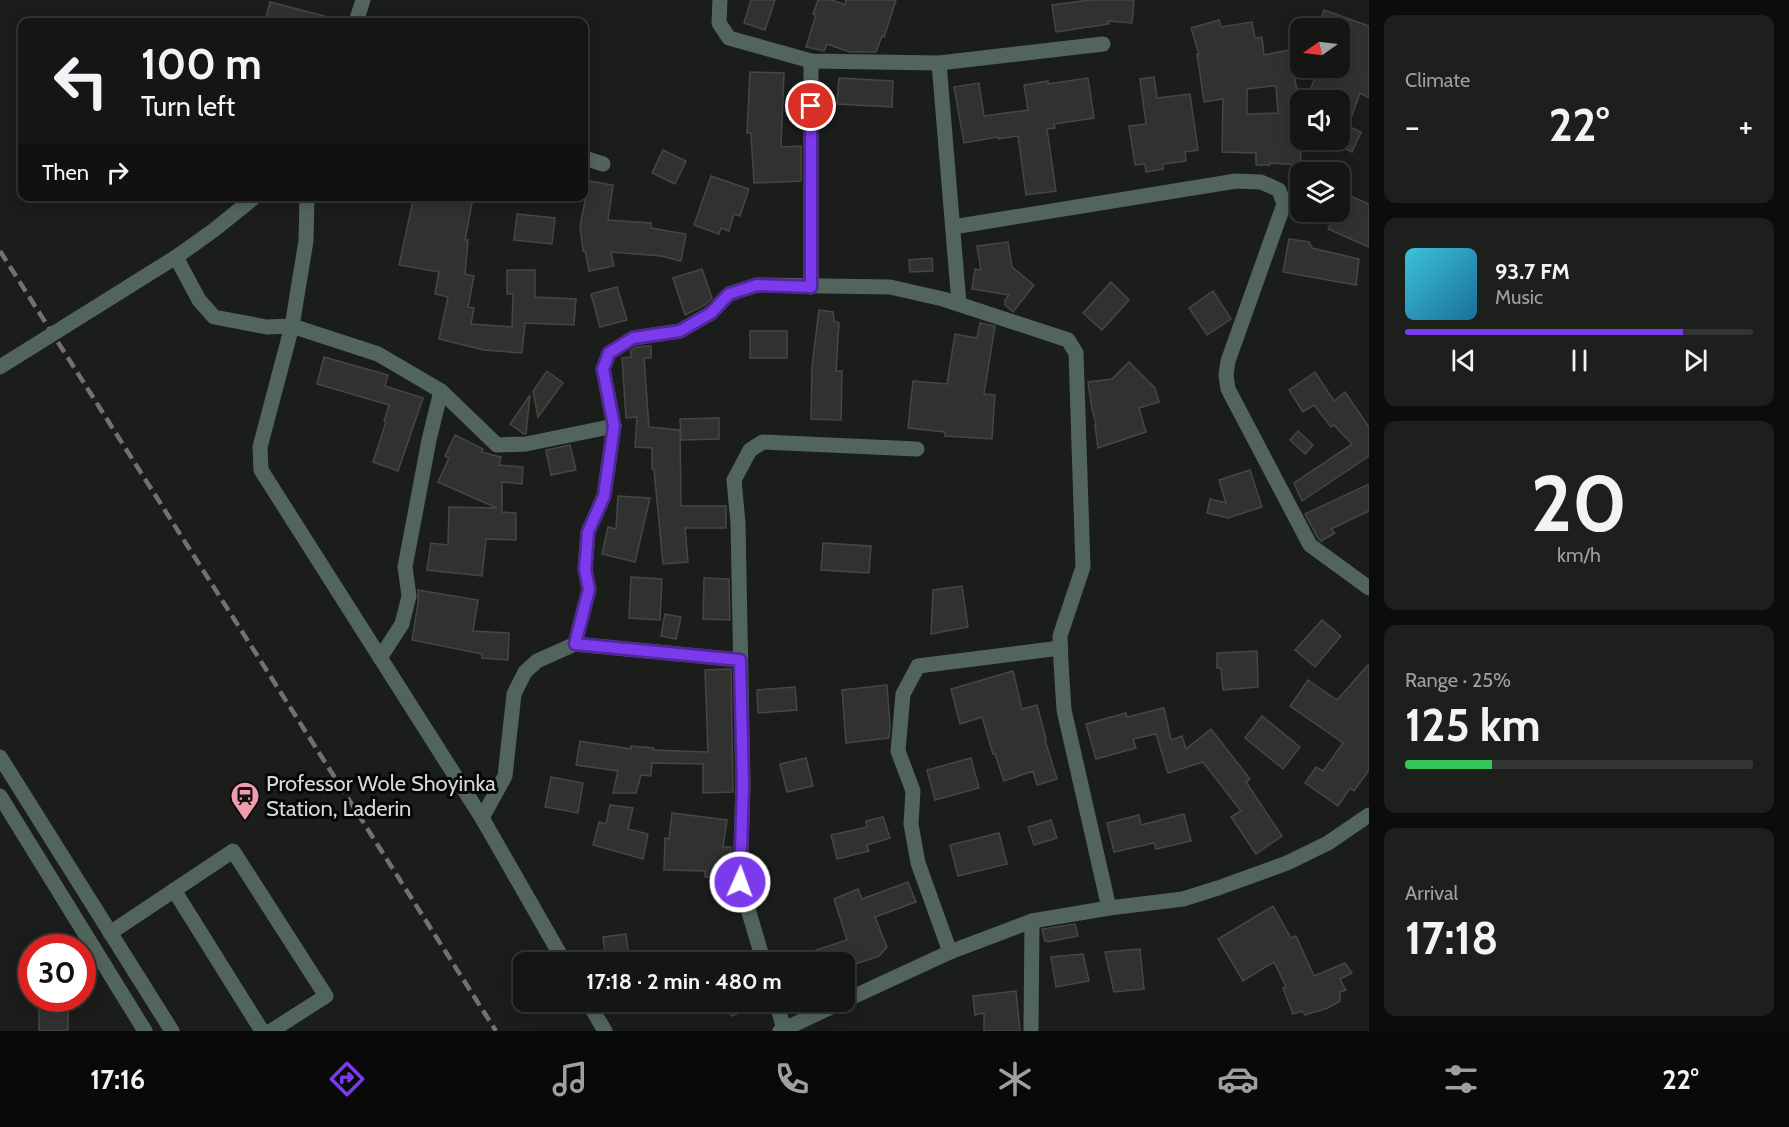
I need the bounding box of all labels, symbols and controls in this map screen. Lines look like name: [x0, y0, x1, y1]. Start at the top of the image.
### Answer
north arrow: [1290, 18, 1350, 78]
map controls: [1290, 18, 1350, 222]
text: 100 m: [141, 38, 262, 90]
icon: left: [42, 42, 120, 120]
text: Climate: [1405, 68, 1470, 92]
pin: [785, 80, 836, 131]
icon: arrive: [794, 89, 827, 122]
text: Turn left: [141, 90, 235, 123]
button: sound: [1290, 90, 1350, 150]
text: 22°: [1549, 98, 1609, 152]
text: −: [1405, 106, 1420, 146]
text: +: [1738, 106, 1753, 146]
icon: right: [101, 156, 134, 189]
text: Then: [42, 159, 89, 186]
button: layers: [1290, 162, 1350, 222]
text: 93.7 FM: [1495, 258, 1570, 285]
text: Music: [1495, 285, 1543, 309]
icon: previous: [1447, 344, 1480, 377]
icon: pause: [1563, 344, 1596, 377]
icon: next: [1679, 344, 1712, 377]
text: 20: [1531, 456, 1627, 551]
text: km/h: [1557, 543, 1601, 567]
text: Range · 25%: [1405, 668, 1511, 692]
text: 125 km: [1405, 698, 1541, 752]
place label: Professor Wole Shoyinka Station, Laderin: [266, 770, 496, 822]
station icon: Professor Wole Shoyinka Station, Laderin: [229, 780, 261, 822]
position arrow: [708, 850, 772, 914]
text: Arrival: [1405, 881, 1458, 905]
text: 17:18: [1405, 911, 1498, 965]
speed limit sign: 30: [18, 934, 96, 1012]
text: 17:18 · 2 min · 480 m: [586, 968, 782, 995]
icon: directions: [326, 1058, 368, 1100]
icon: music: [549, 1058, 591, 1100]
icon: phone: [771, 1058, 813, 1100]
icon: climate: [994, 1058, 1036, 1100]
icon: car: [1217, 1058, 1259, 1100]
icon: filters: [1440, 1058, 1482, 1100]
text: 17:16: [90, 1063, 145, 1096]
text: 22°: [1662, 1063, 1699, 1096]

